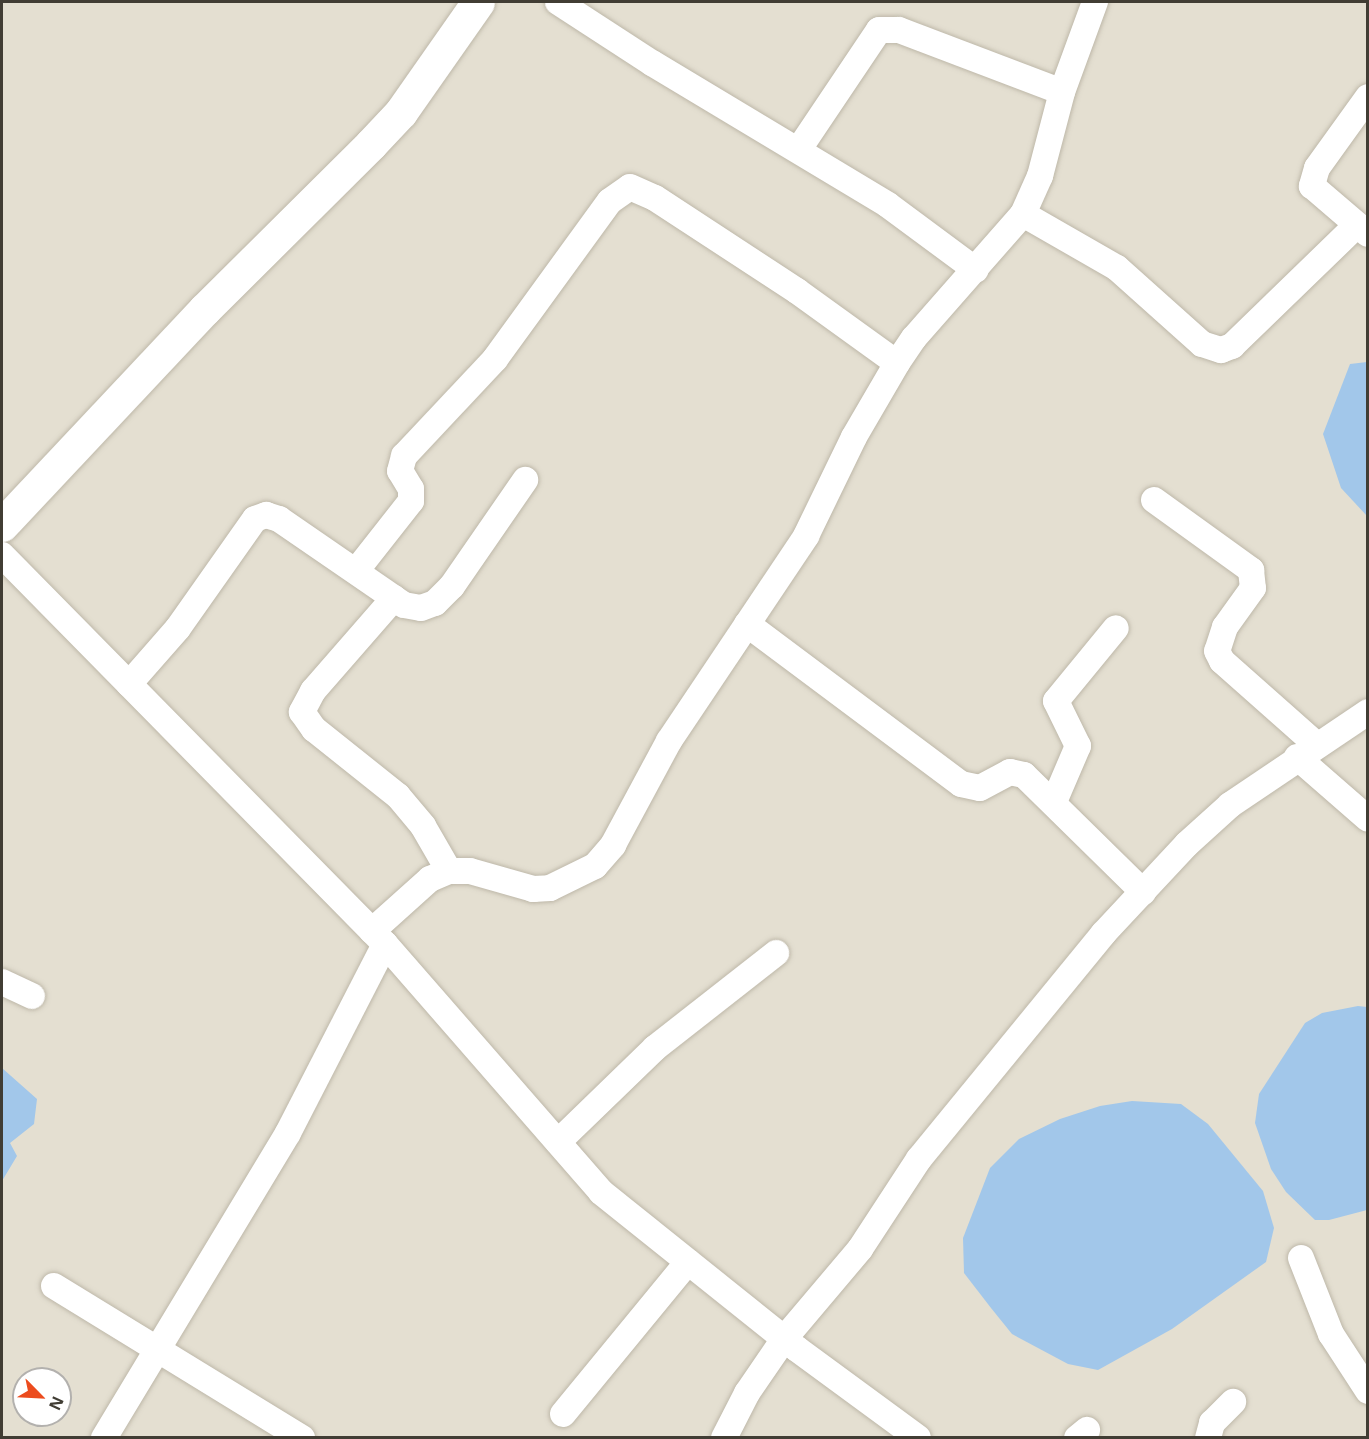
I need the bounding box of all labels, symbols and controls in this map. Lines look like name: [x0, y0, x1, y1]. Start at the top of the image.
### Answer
north arrow: [12, 1367, 72, 1427]
text: N: [44, 1393, 69, 1414]

